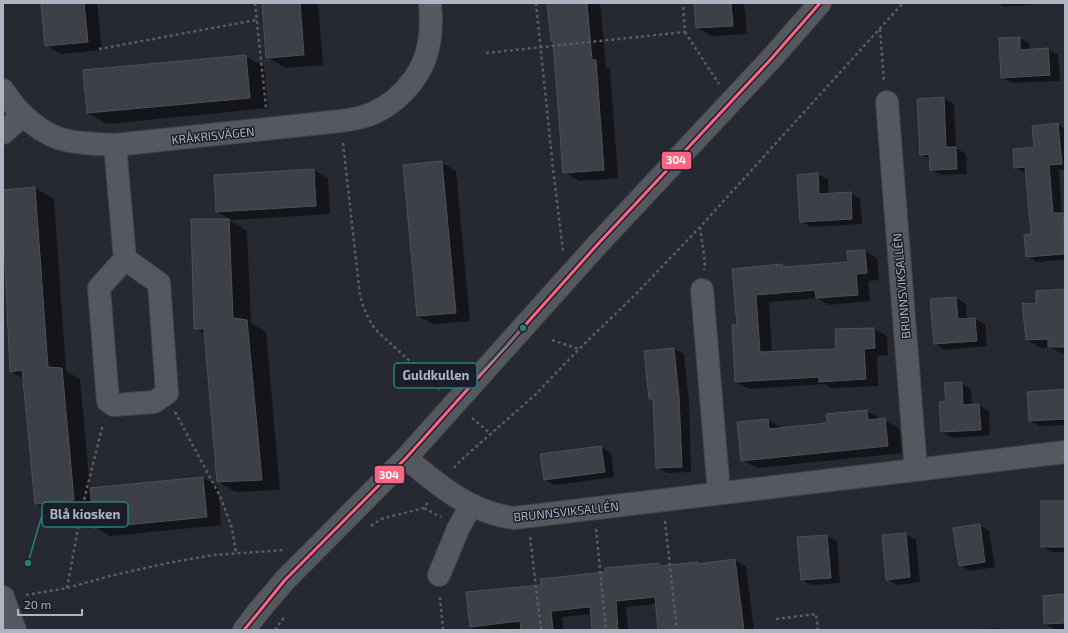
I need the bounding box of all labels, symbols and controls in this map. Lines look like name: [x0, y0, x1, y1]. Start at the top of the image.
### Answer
street label: KRÅKRISVÄGEN: [171, 124, 255, 146]
line badge: 304: [661, 151, 692, 170]
text: 304: [666, 153, 686, 166]
street label: BRUNNSVIKSALLÉN: [889, 233, 913, 339]
callout: Guldkullen: [394, 363, 477, 388]
text: Guldkullen: [403, 367, 470, 383]
line badge: 304: [374, 465, 405, 484]
text: 304: [379, 468, 399, 481]
street label: BRUNNSVIKSALLÉN: [513, 499, 619, 523]
callout: Blå kiosken: [42, 502, 128, 527]
text: Blå kiosken: [50, 506, 120, 522]
scale bar: [18, 591, 82, 617]
text: 20 m: [24, 597, 51, 611]

